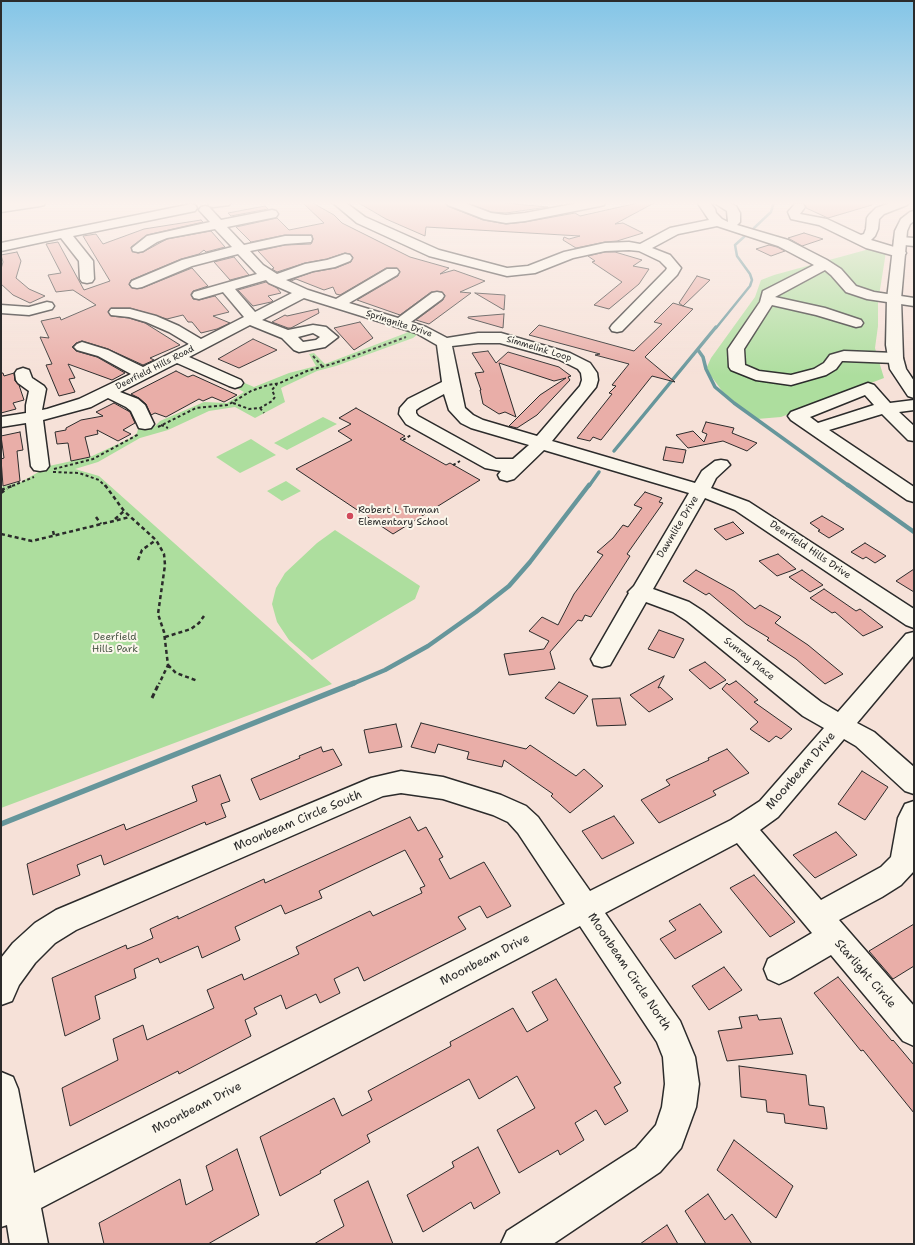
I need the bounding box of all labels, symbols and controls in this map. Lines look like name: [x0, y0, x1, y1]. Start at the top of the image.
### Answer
street label: Springnite Drive: [365, 308, 433, 340]
street label: Simmelink Loop: [505, 334, 573, 364]
street label: Deerfield Hills Road: [114, 344, 196, 392]
street label: Dawnlite Drive: [655, 494, 701, 560]
place label: Robert L Turman Elementary School: [358, 504, 448, 528]
marker: Robert L Turman Elementary School: [345, 511, 355, 521]
street label: Deerfield Hills Drive: [767, 518, 853, 582]
park label: Deerfield Hills Park: [92, 631, 138, 654]
street label: Sunray Place: [721, 635, 777, 683]
street label: Moonbeam Drive: [763, 729, 839, 813]
street label: Moonbeam Circle South: [232, 787, 364, 855]
street label: Moonbeam Circle North: [584, 911, 674, 1033]
street label: Moonbeam Drive: [438, 931, 532, 989]
street label: Starlight Circle: [831, 937, 899, 1011]
street label: Moonbeam Drive: [150, 1079, 244, 1137]

